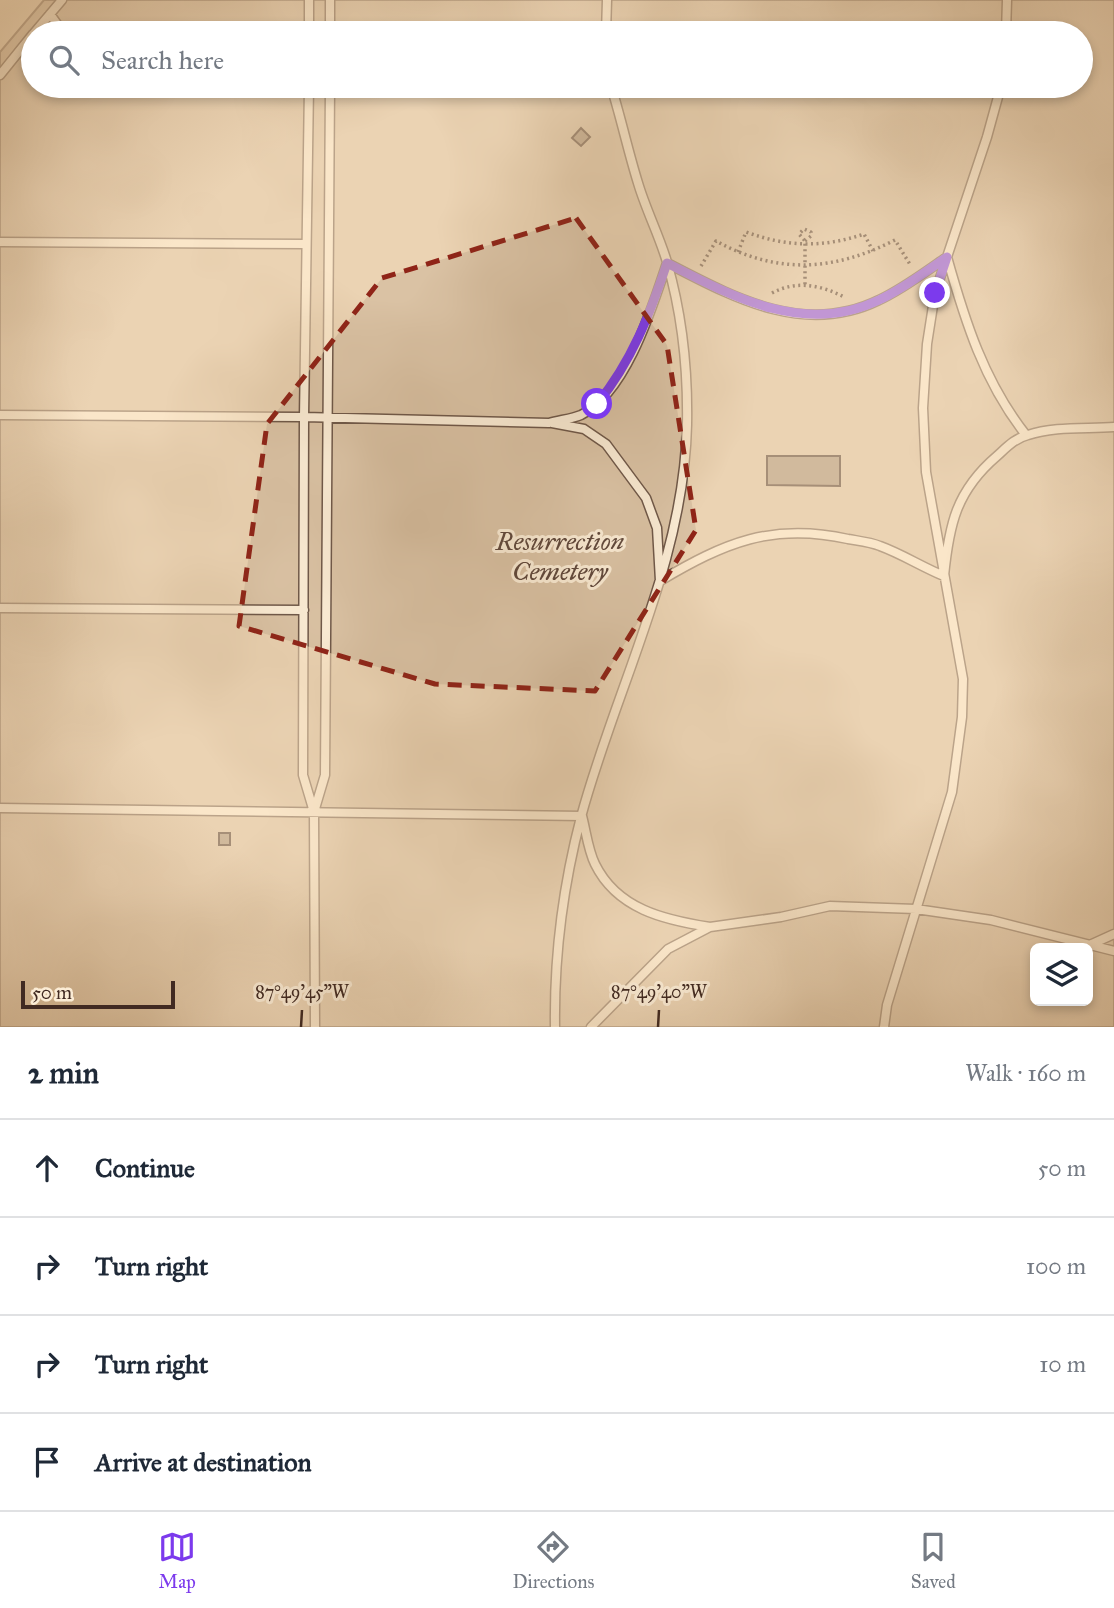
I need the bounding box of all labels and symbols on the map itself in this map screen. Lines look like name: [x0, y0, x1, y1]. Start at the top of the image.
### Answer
route end: [919, 277, 950, 308]
route start: [581, 388, 612, 419]
park label: Resurrection Cemetery: [495, 525, 625, 587]
scale bar: [21, 978, 175, 1010]
text: 87°49'45"W: [255, 981, 350, 1003]
text: 87°49'40"W: [611, 981, 708, 1003]

